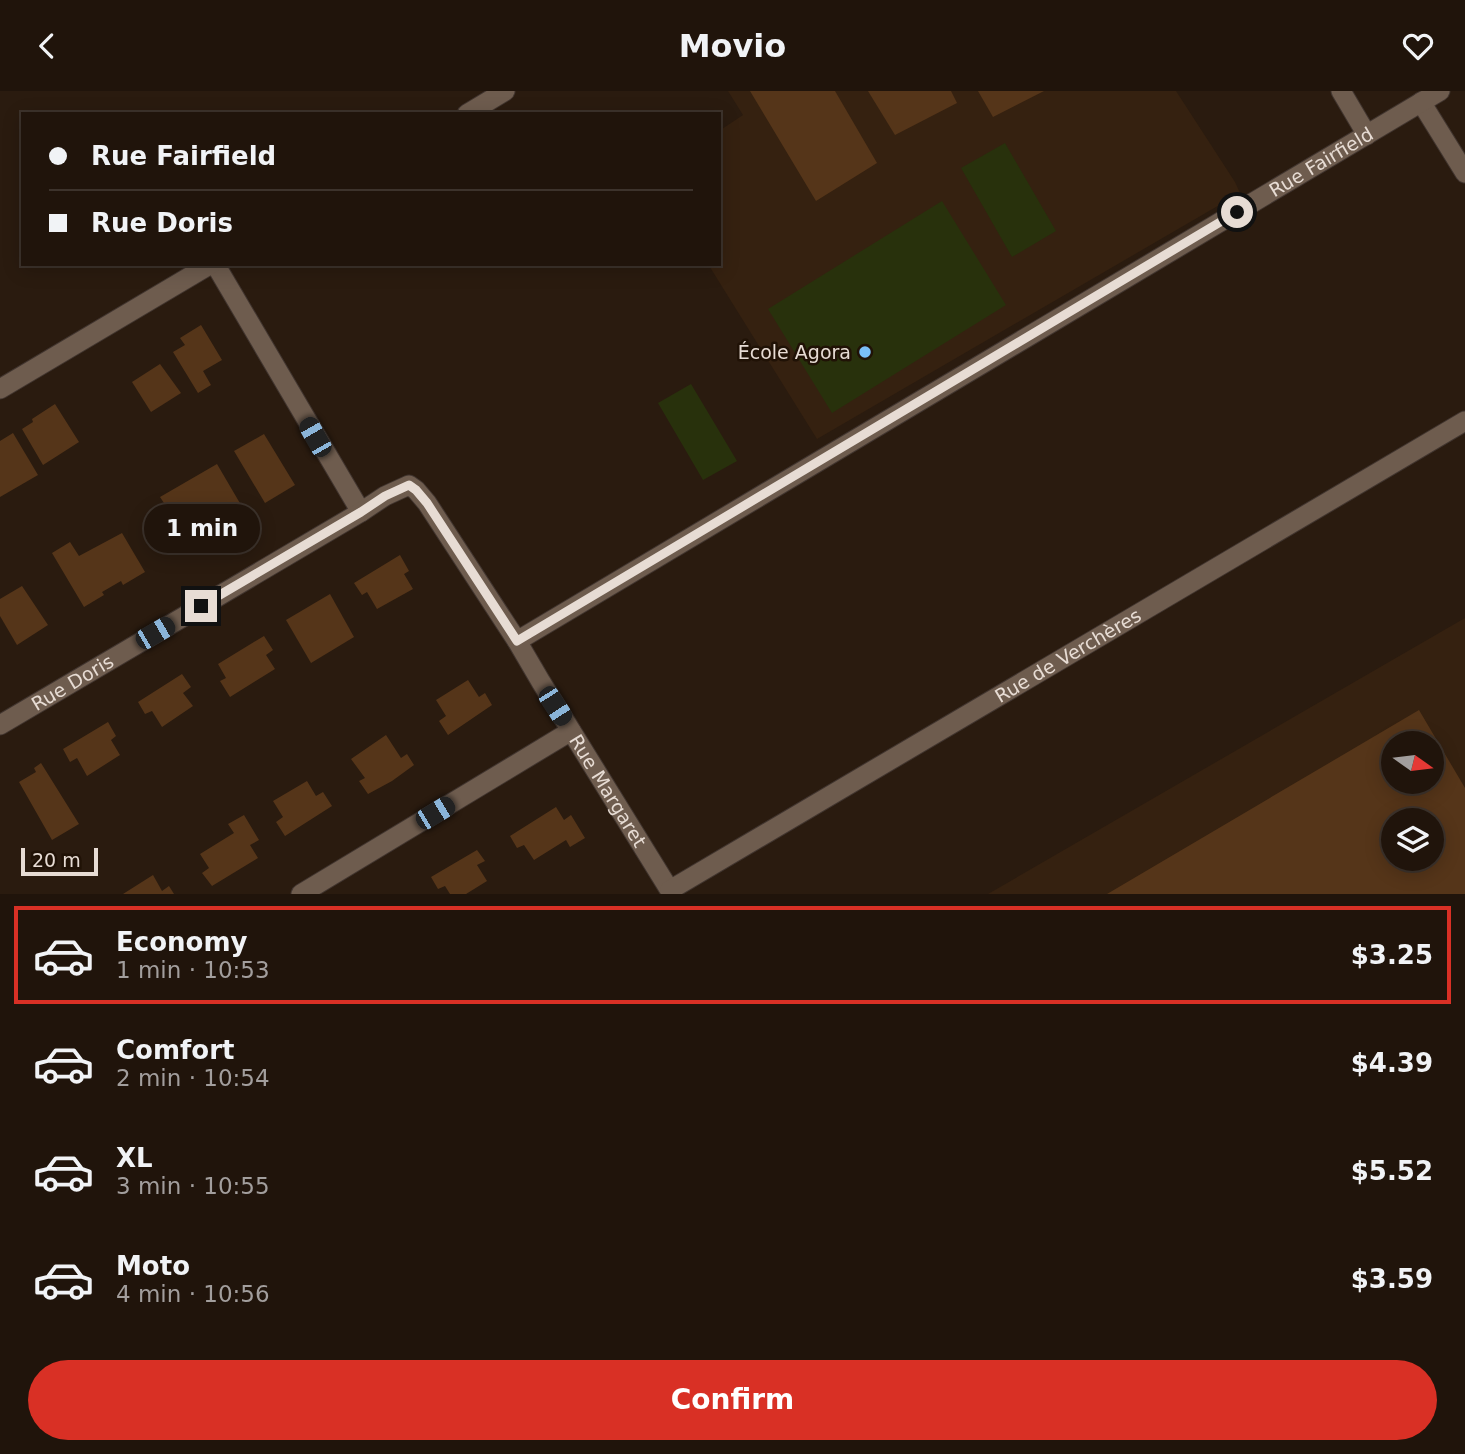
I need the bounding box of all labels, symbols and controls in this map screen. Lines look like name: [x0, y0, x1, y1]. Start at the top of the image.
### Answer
icon: back: [28, 27, 66, 65]
text: Movio: [679, 27, 786, 65]
icon: heart: [1399, 27, 1437, 65]
street label: Rue Fairfield: [1265, 122, 1377, 201]
text: Rue Fairfield: [91, 141, 276, 171]
route start: [1221, 196, 1253, 228]
text: Rue Doris: [91, 208, 233, 238]
place label: École Agora: [738, 341, 851, 363]
marker: École Agora: [857, 344, 873, 360]
car: [296, 414, 335, 460]
callout: 1 min: [143, 505, 259, 553]
text: 1 min: [166, 515, 238, 541]
route end: [185, 590, 217, 622]
street label: Rue de Verchères: [991, 604, 1145, 707]
car: [132, 613, 179, 653]
street label: Rue Doris: [27, 650, 117, 715]
car: [535, 683, 576, 729]
street label: Rue Margaret: [565, 730, 651, 851]
north arrow: [1381, 731, 1444, 795]
map controls: [1381, 731, 1444, 871]
car: [412, 793, 459, 833]
button: layers: [1381, 808, 1444, 871]
scale bar: [21, 845, 98, 877]
text: 20 m: [32, 849, 81, 871]
icon: car: [32, 924, 95, 987]
text: Economy: [116, 927, 247, 957]
text: $3.25: [1351, 940, 1433, 970]
text: 1 min · 10:53: [116, 957, 270, 983]
icon: car: [32, 1032, 95, 1095]
text: Comfort: [116, 1035, 234, 1065]
text: $4.39: [1351, 1048, 1433, 1078]
text: 2 min · 10:54: [116, 1065, 270, 1091]
icon: car: [32, 1140, 95, 1203]
text: XL: [116, 1143, 153, 1173]
text: $5.52: [1351, 1156, 1433, 1186]
text: 3 min · 10:55: [116, 1173, 270, 1199]
icon: car: [32, 1248, 95, 1311]
text: Moto: [116, 1251, 190, 1281]
text: $3.59: [1351, 1264, 1433, 1294]
text: 4 min · 10:56: [116, 1281, 270, 1307]
button: Confirm: [28, 1360, 1437, 1440]

